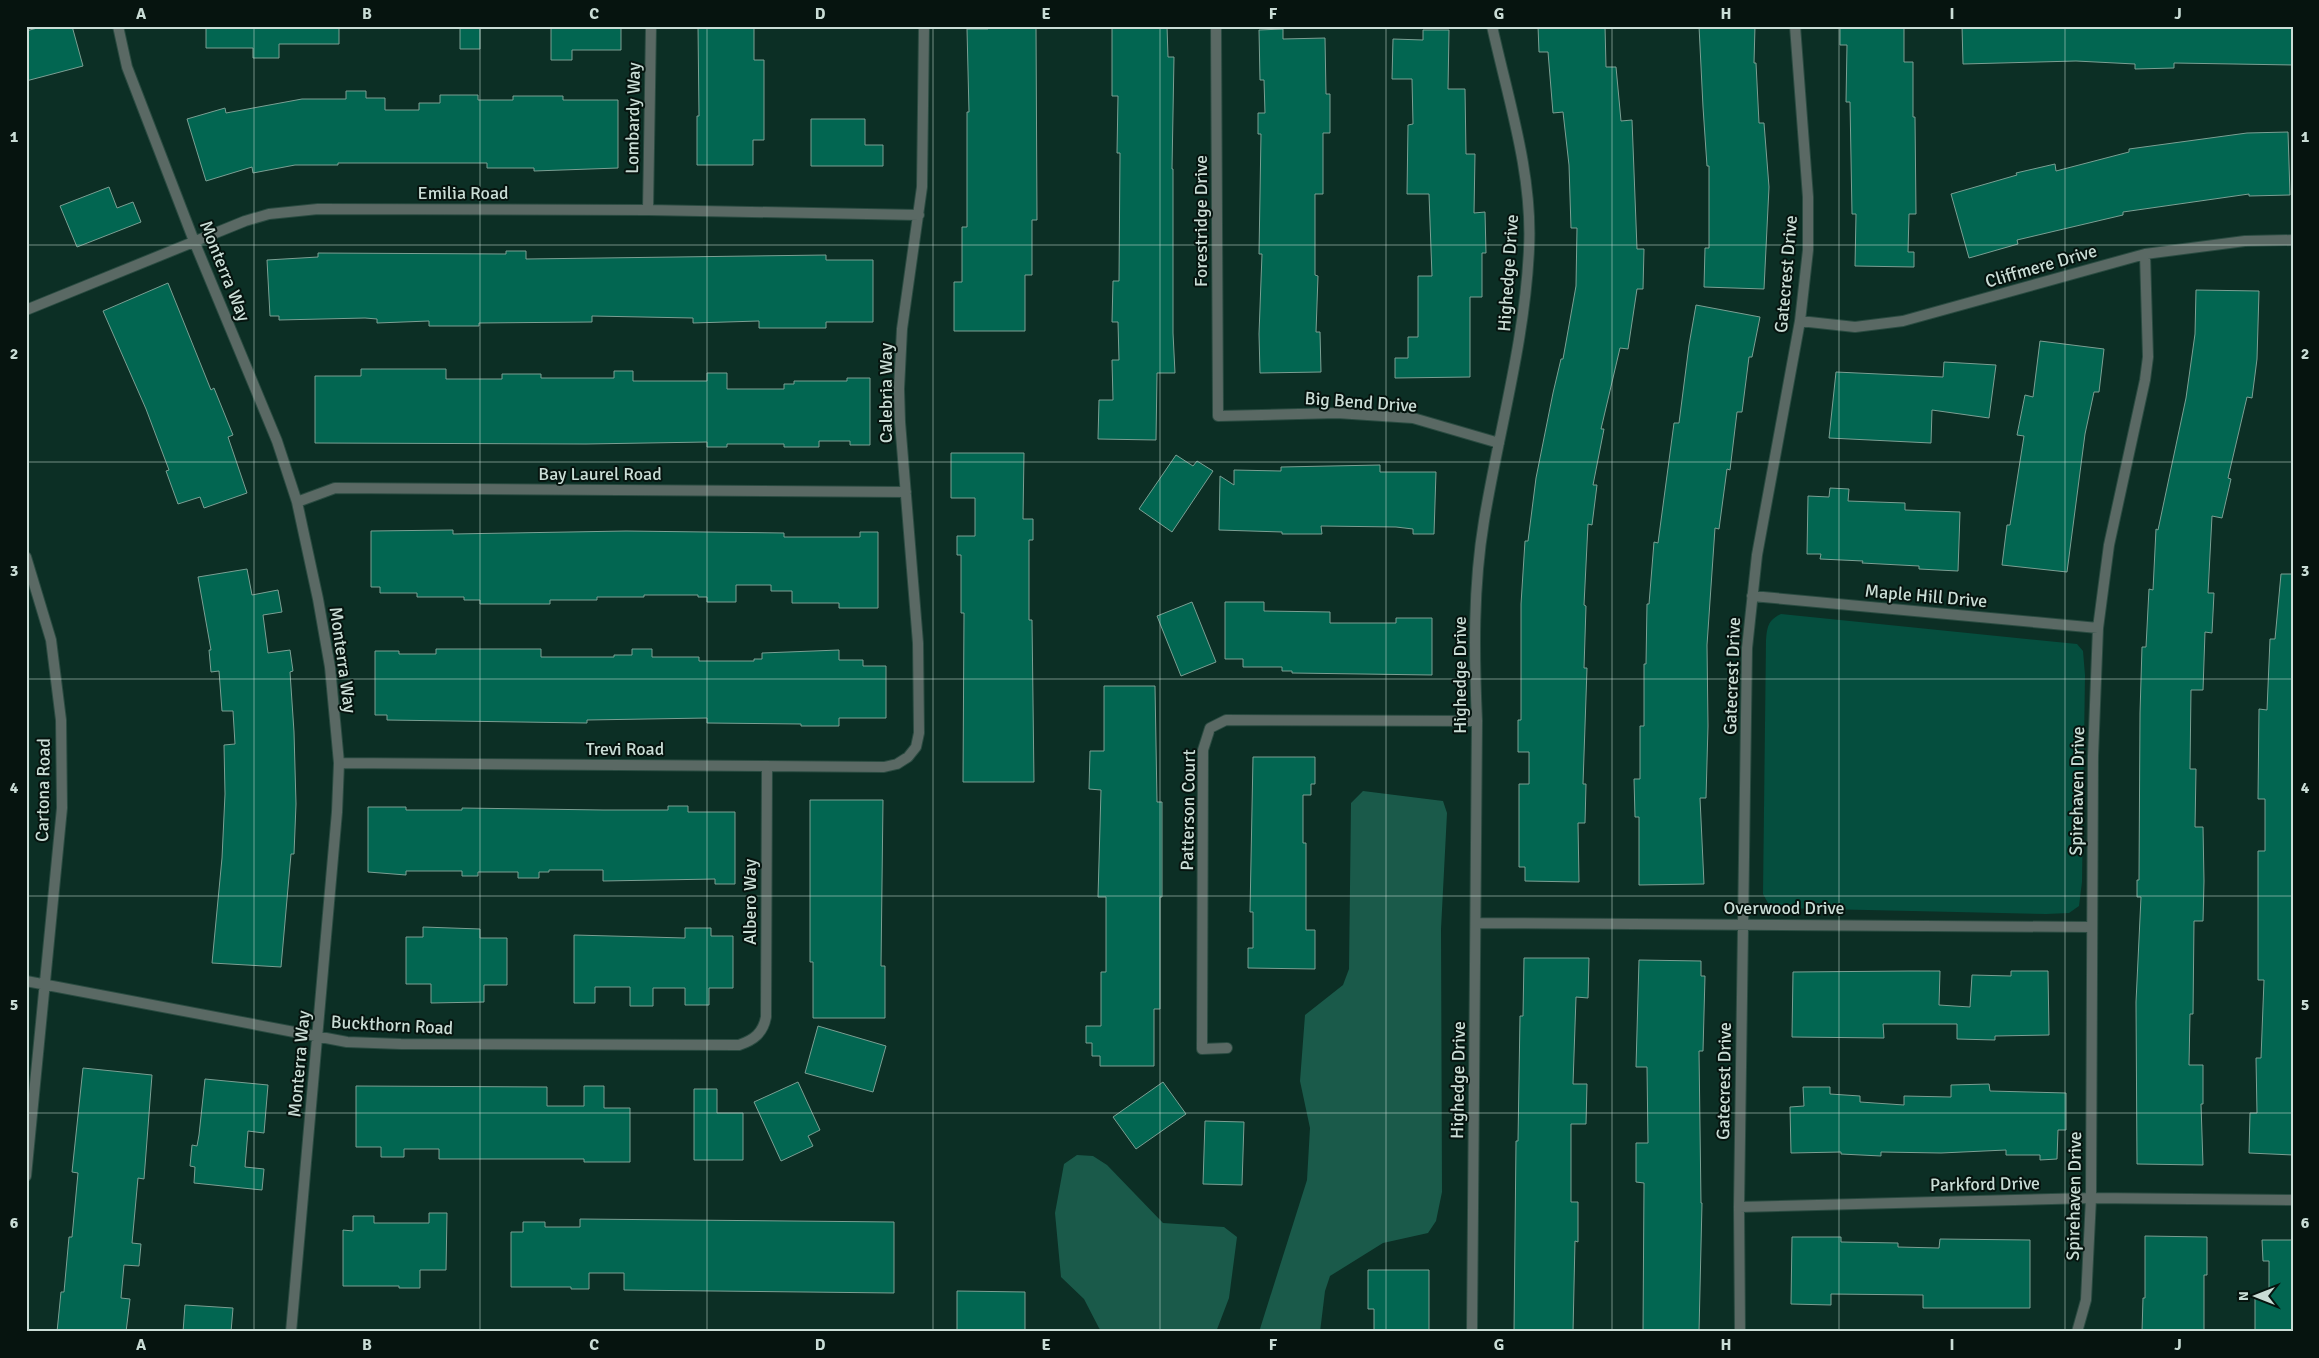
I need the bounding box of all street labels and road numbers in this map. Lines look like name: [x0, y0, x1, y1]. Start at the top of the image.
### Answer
street label: Lombardy Way: [621, 61, 645, 174]
street label: Forestridge Drive: [1190, 155, 1212, 287]
street label: Emilia Road: [417, 182, 509, 204]
street label: Highedge Drive: [1493, 214, 1523, 332]
street label: Gatecrest Drive: [1770, 214, 1802, 334]
street label: Monterra Way: [195, 217, 255, 325]
street label: Cliffmere Drive: [1983, 240, 2099, 292]
street label: Calebria Way: [875, 342, 897, 443]
street label: Big Bend Drive: [1304, 387, 1418, 417]
street label: Bay Laurel Road: [538, 463, 662, 485]
street label: Maple Hill Drive: [1864, 580, 1988, 612]
street label: Monterra Way: [325, 605, 361, 715]
street label: Highedge Drive: [1449, 616, 1471, 734]
street label: Gatecrest Drive: [1719, 617, 1745, 735]
street label: Spirehaven Drive: [2065, 726, 2089, 856]
street label: Cartona Road: [31, 738, 55, 842]
street label: Trevi Road: [586, 738, 664, 760]
street label: Patterson Court: [1176, 749, 1200, 871]
street label: Albero Way: [739, 858, 761, 945]
street label: Overwood Drive: [1723, 897, 1845, 919]
street label: Monterra Way: [283, 1009, 315, 1118]
street label: Buckthorn Road: [330, 1011, 454, 1039]
street label: Highedge Drive: [1446, 1021, 1470, 1139]
street label: Gatecrest Drive: [1712, 1022, 1736, 1140]
street label: Spirehaven Drive: [2062, 1131, 2086, 1261]
street label: Parkford Drive: [1930, 1172, 2040, 1196]

